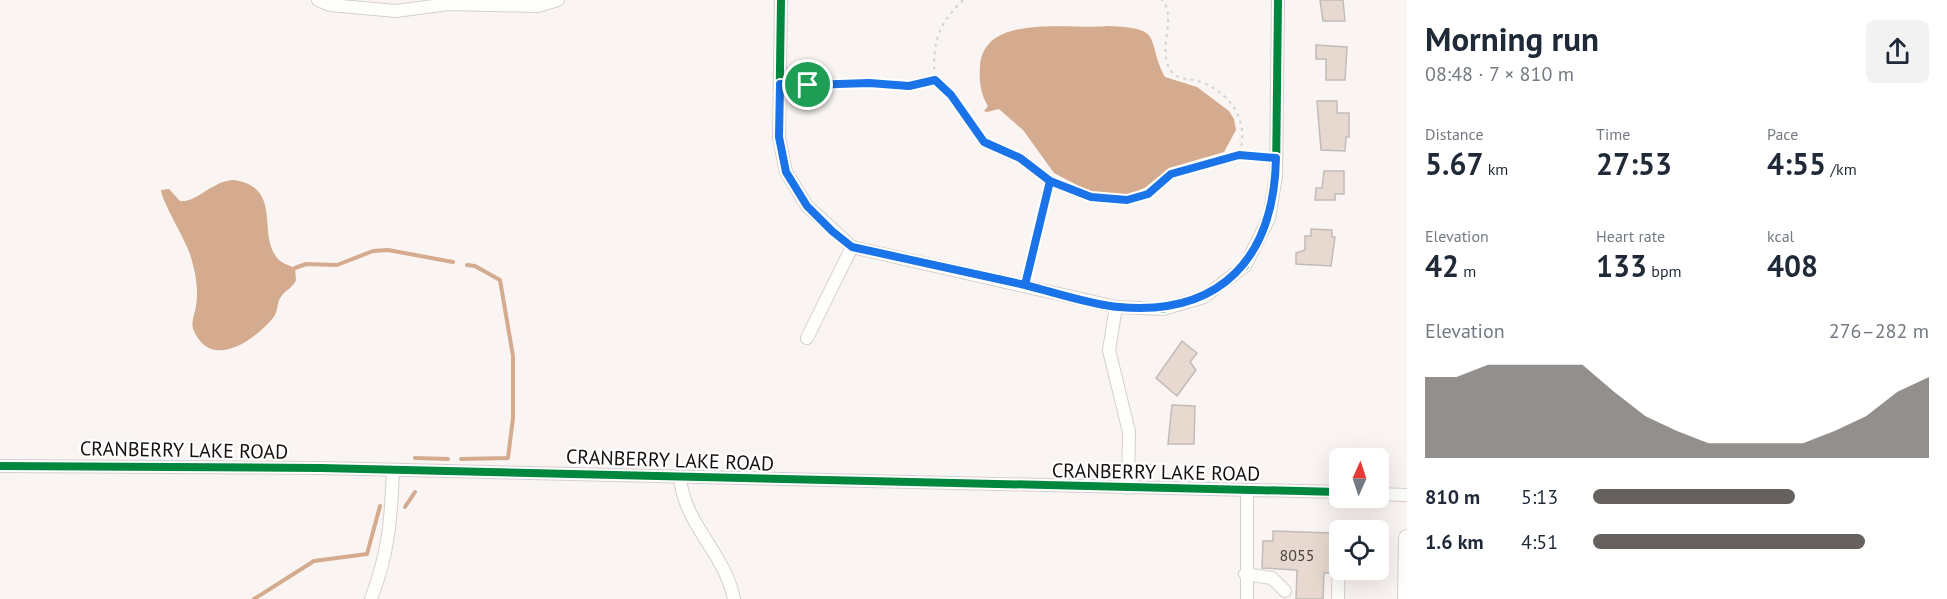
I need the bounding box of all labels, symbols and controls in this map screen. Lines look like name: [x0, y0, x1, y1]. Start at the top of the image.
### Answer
text: Morning run: [1425, 17, 1599, 60]
button: share: [1866, 20, 1929, 83]
pin: [782, 59, 833, 110]
text: 08:48 · 7 × 810 m: [1425, 61, 1574, 87]
icon: arrive: [791, 68, 824, 101]
text: Distance: [1425, 124, 1484, 144]
text: Time: [1596, 124, 1630, 144]
text: Pace: [1767, 124, 1798, 144]
text: 5.67: [1425, 144, 1483, 183]
text: 27:53: [1596, 144, 1672, 183]
text: 4:55: [1767, 144, 1826, 183]
text: km: [1483, 159, 1508, 179]
text: /km: [1826, 159, 1857, 179]
text: Elevation: [1425, 226, 1489, 246]
text: Heart rate: [1596, 226, 1665, 246]
text: kcal: [1767, 226, 1794, 246]
text: 42: [1425, 246, 1459, 285]
text: 133: [1596, 246, 1647, 285]
text: 408: [1767, 246, 1818, 285]
text: m: [1459, 261, 1476, 281]
text: bpm: [1647, 261, 1682, 281]
text: Elevation: [1425, 318, 1505, 344]
text: 276–282 m: [1829, 318, 1929, 344]
street label: CRANBERRY LAKE ROAD: [80, 435, 288, 465]
street label: CRANBERRY LAKE ROAD: [565, 443, 775, 477]
north arrow: [1329, 448, 1389, 508]
map controls: [1329, 448, 1389, 580]
street label: CRANBERRY LAKE ROAD: [1052, 457, 1260, 487]
text: 810 m: [1425, 484, 1480, 510]
text: 5:13: [1521, 484, 1558, 510]
button: locate: [1329, 520, 1389, 580]
text: 1.6 km: [1425, 529, 1484, 555]
text: 4:51: [1521, 529, 1558, 555]
house number: 8055: [1280, 545, 1314, 565]

